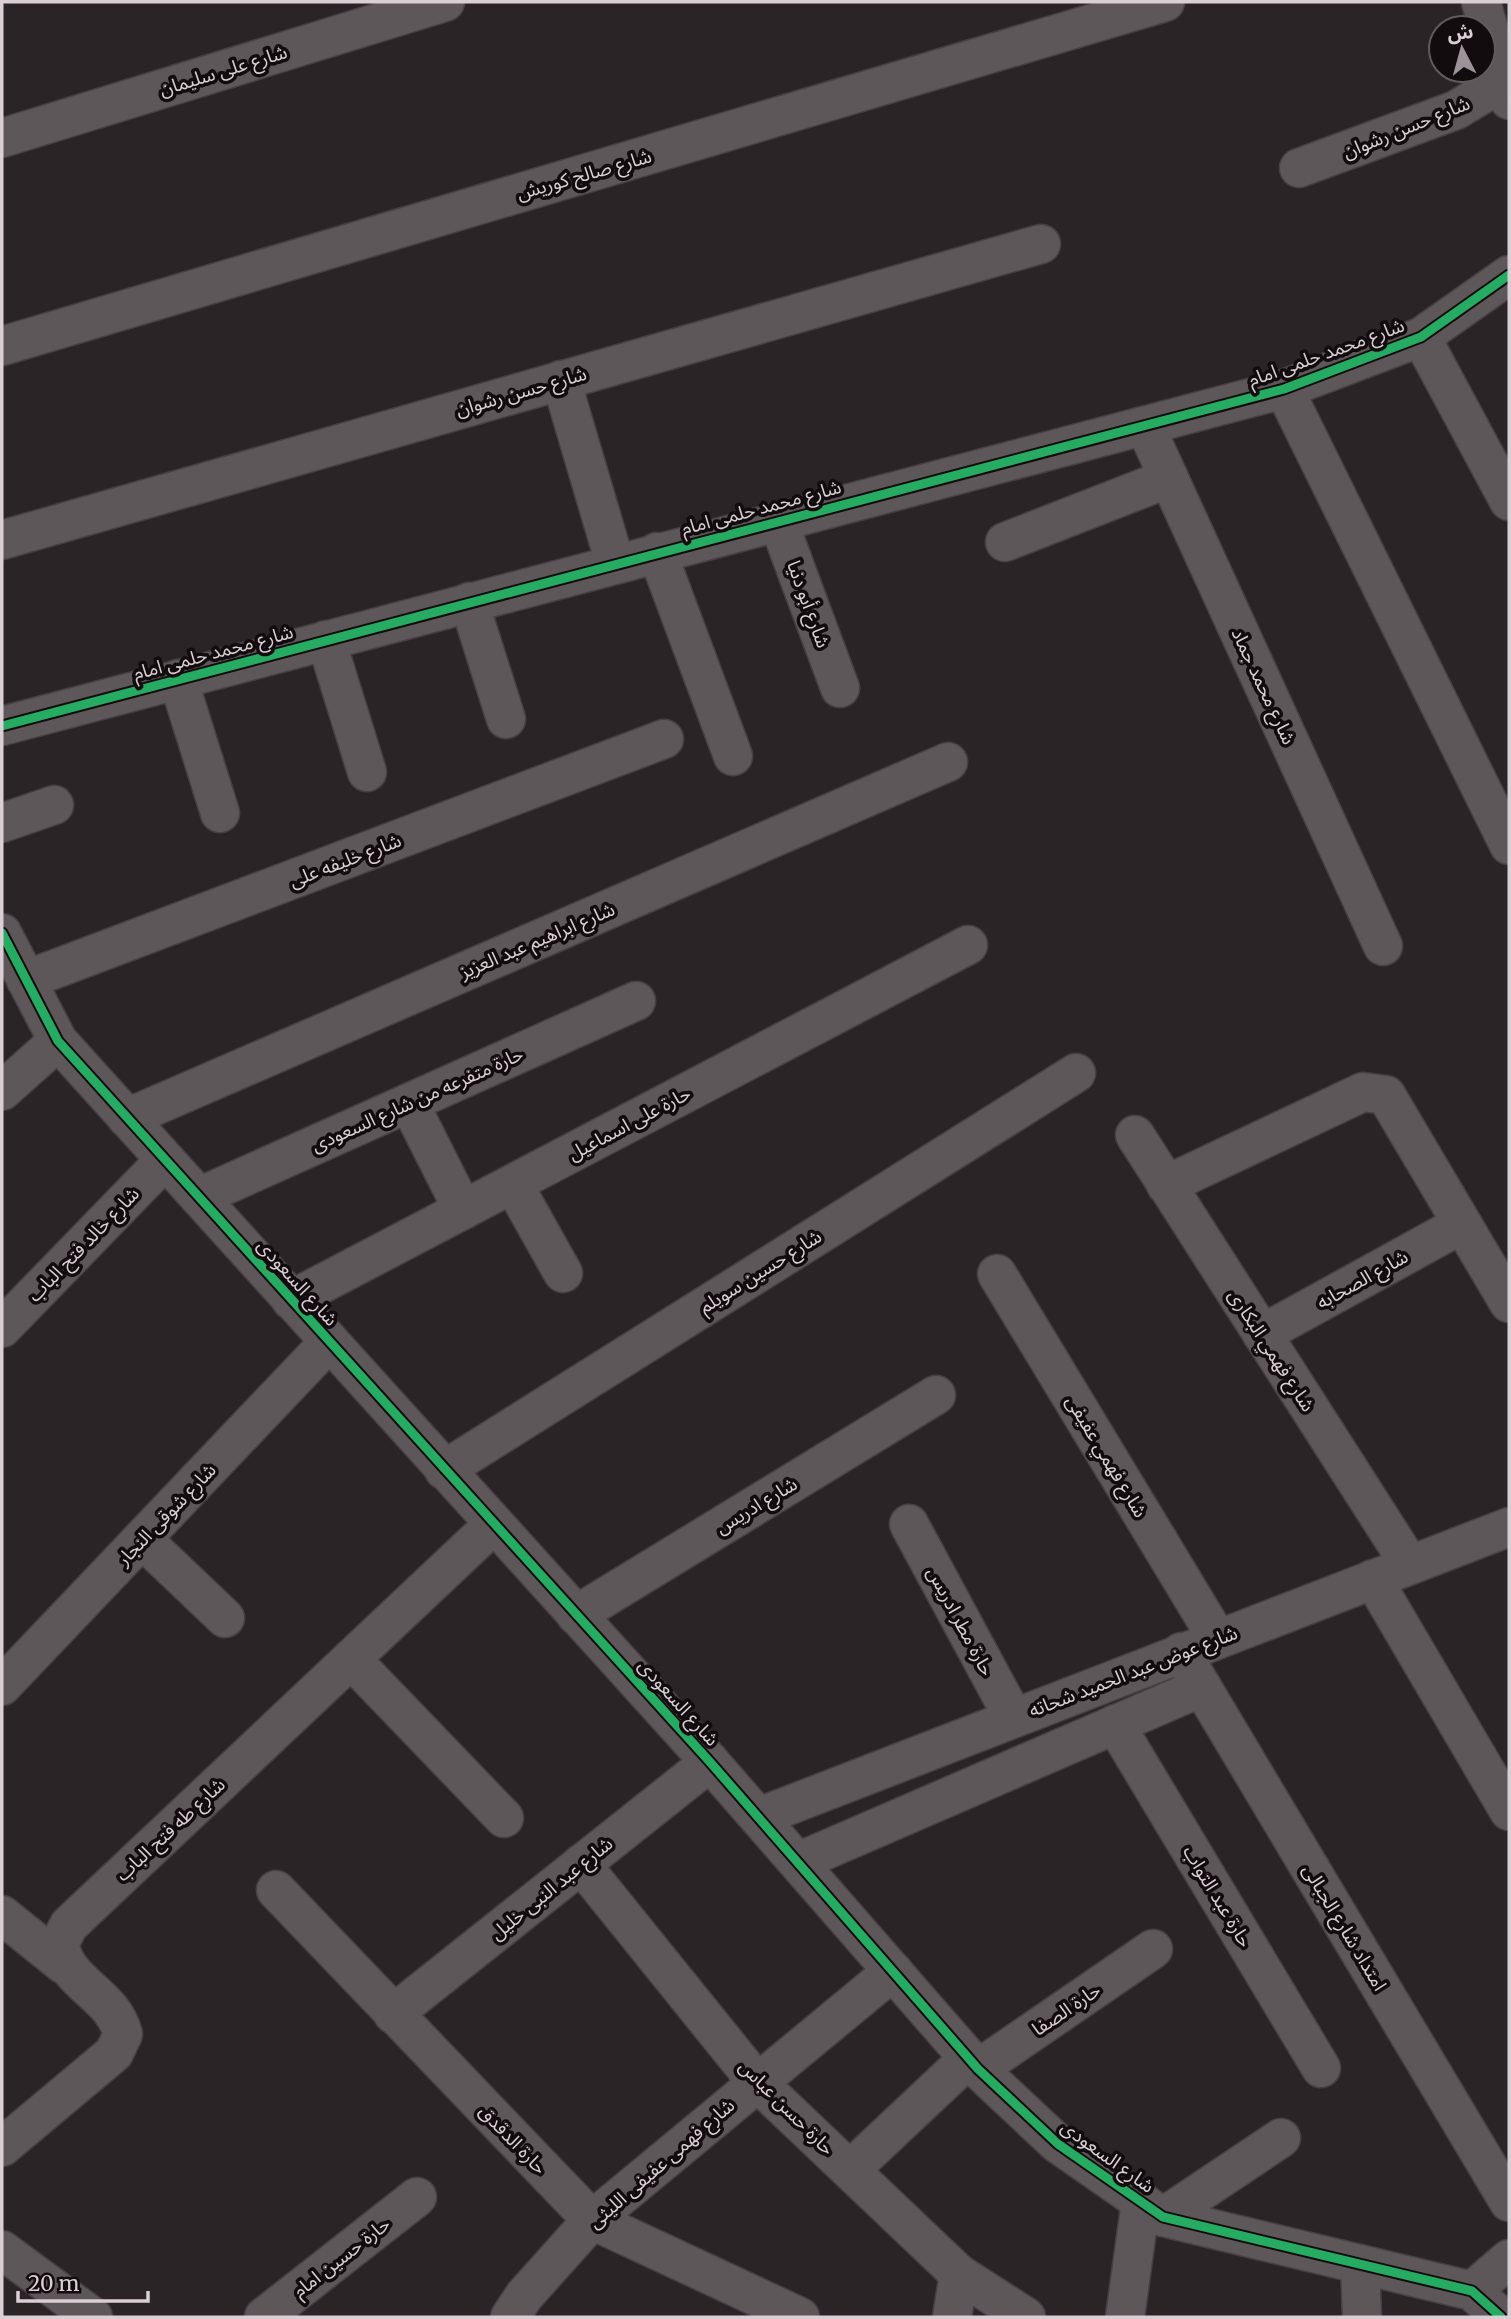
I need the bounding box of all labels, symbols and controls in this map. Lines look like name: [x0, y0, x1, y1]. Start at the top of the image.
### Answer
north arrow: [1427, 14, 1497, 84]
text: ش: [1446, 19, 1474, 45]
street label: شارع على سليمان: [156, 39, 290, 103]
street label: شارع حسن رشوان: [1339, 91, 1474, 165]
street label: شارع صالح كوريش: [514, 143, 655, 208]
street label: شارع محمد حلمى امام: [1244, 313, 1409, 394]
street label: شارع حسن رشوان: [453, 361, 590, 423]
street label: شارع محمد حلمى امام: [678, 474, 844, 543]
street label: شارع أبو دنيا: [780, 557, 836, 652]
street label: شارع محمد حلمى امام: [130, 619, 296, 688]
street label: شارع محمد جماد: [1225, 624, 1301, 749]
street label: شارع خليفه على: [286, 828, 405, 894]
street label: شارع ابراهيم عبد العزيز: [455, 896, 619, 987]
street label: حارة متفرعه من شارع السعودى: [307, 1041, 528, 1159]
street label: حارة على اسماعيل: [564, 1081, 694, 1165]
street label: شارع خالد فتح الباب: [22, 1181, 146, 1309]
street label: شارع حسين سويلم: [694, 1224, 827, 1321]
street label: شارع السعودى: [251, 1233, 344, 1332]
street label: شارع الصحابه: [1312, 1244, 1413, 1316]
street label: شارع فهمي البكارى: [1220, 1284, 1321, 1418]
street label: شارع فهمي عفيفى: [1058, 1390, 1153, 1523]
street label: شارع شوقى النجار: [110, 1458, 222, 1572]
street label: شارع ادريس: [711, 1471, 802, 1541]
street label: حارة مطر ادريس: [922, 1562, 1000, 1680]
street label: شارع عوض عبد الحميد شحاته: [1025, 1620, 1242, 1724]
street label: شارع السعودى: [632, 1653, 725, 1752]
street label: شارع طه فتح الباب: [110, 1772, 232, 1888]
street label: شارع عبد النبى خليل: [485, 1831, 619, 1946]
street label: حارة عبد التواب: [1178, 1841, 1258, 1951]
street label: امتداد شارع الجبالى: [1296, 1859, 1392, 1996]
street label: حارة الصفا: [1027, 1977, 1105, 2041]
street label: حارة حسن عباس: [734, 2054, 840, 2160]
street label: شارع فهمى عفيفى الليثى: [583, 2093, 741, 2235]
street label: حارة الدقدق: [474, 2099, 552, 2179]
street label: شارع السعودى: [1055, 2114, 1159, 2200]
street label: حارة حسين امام: [287, 2211, 396, 2305]
scale bar: [18, 2260, 147, 2304]
text: 20 m: [28, 2270, 80, 2297]

